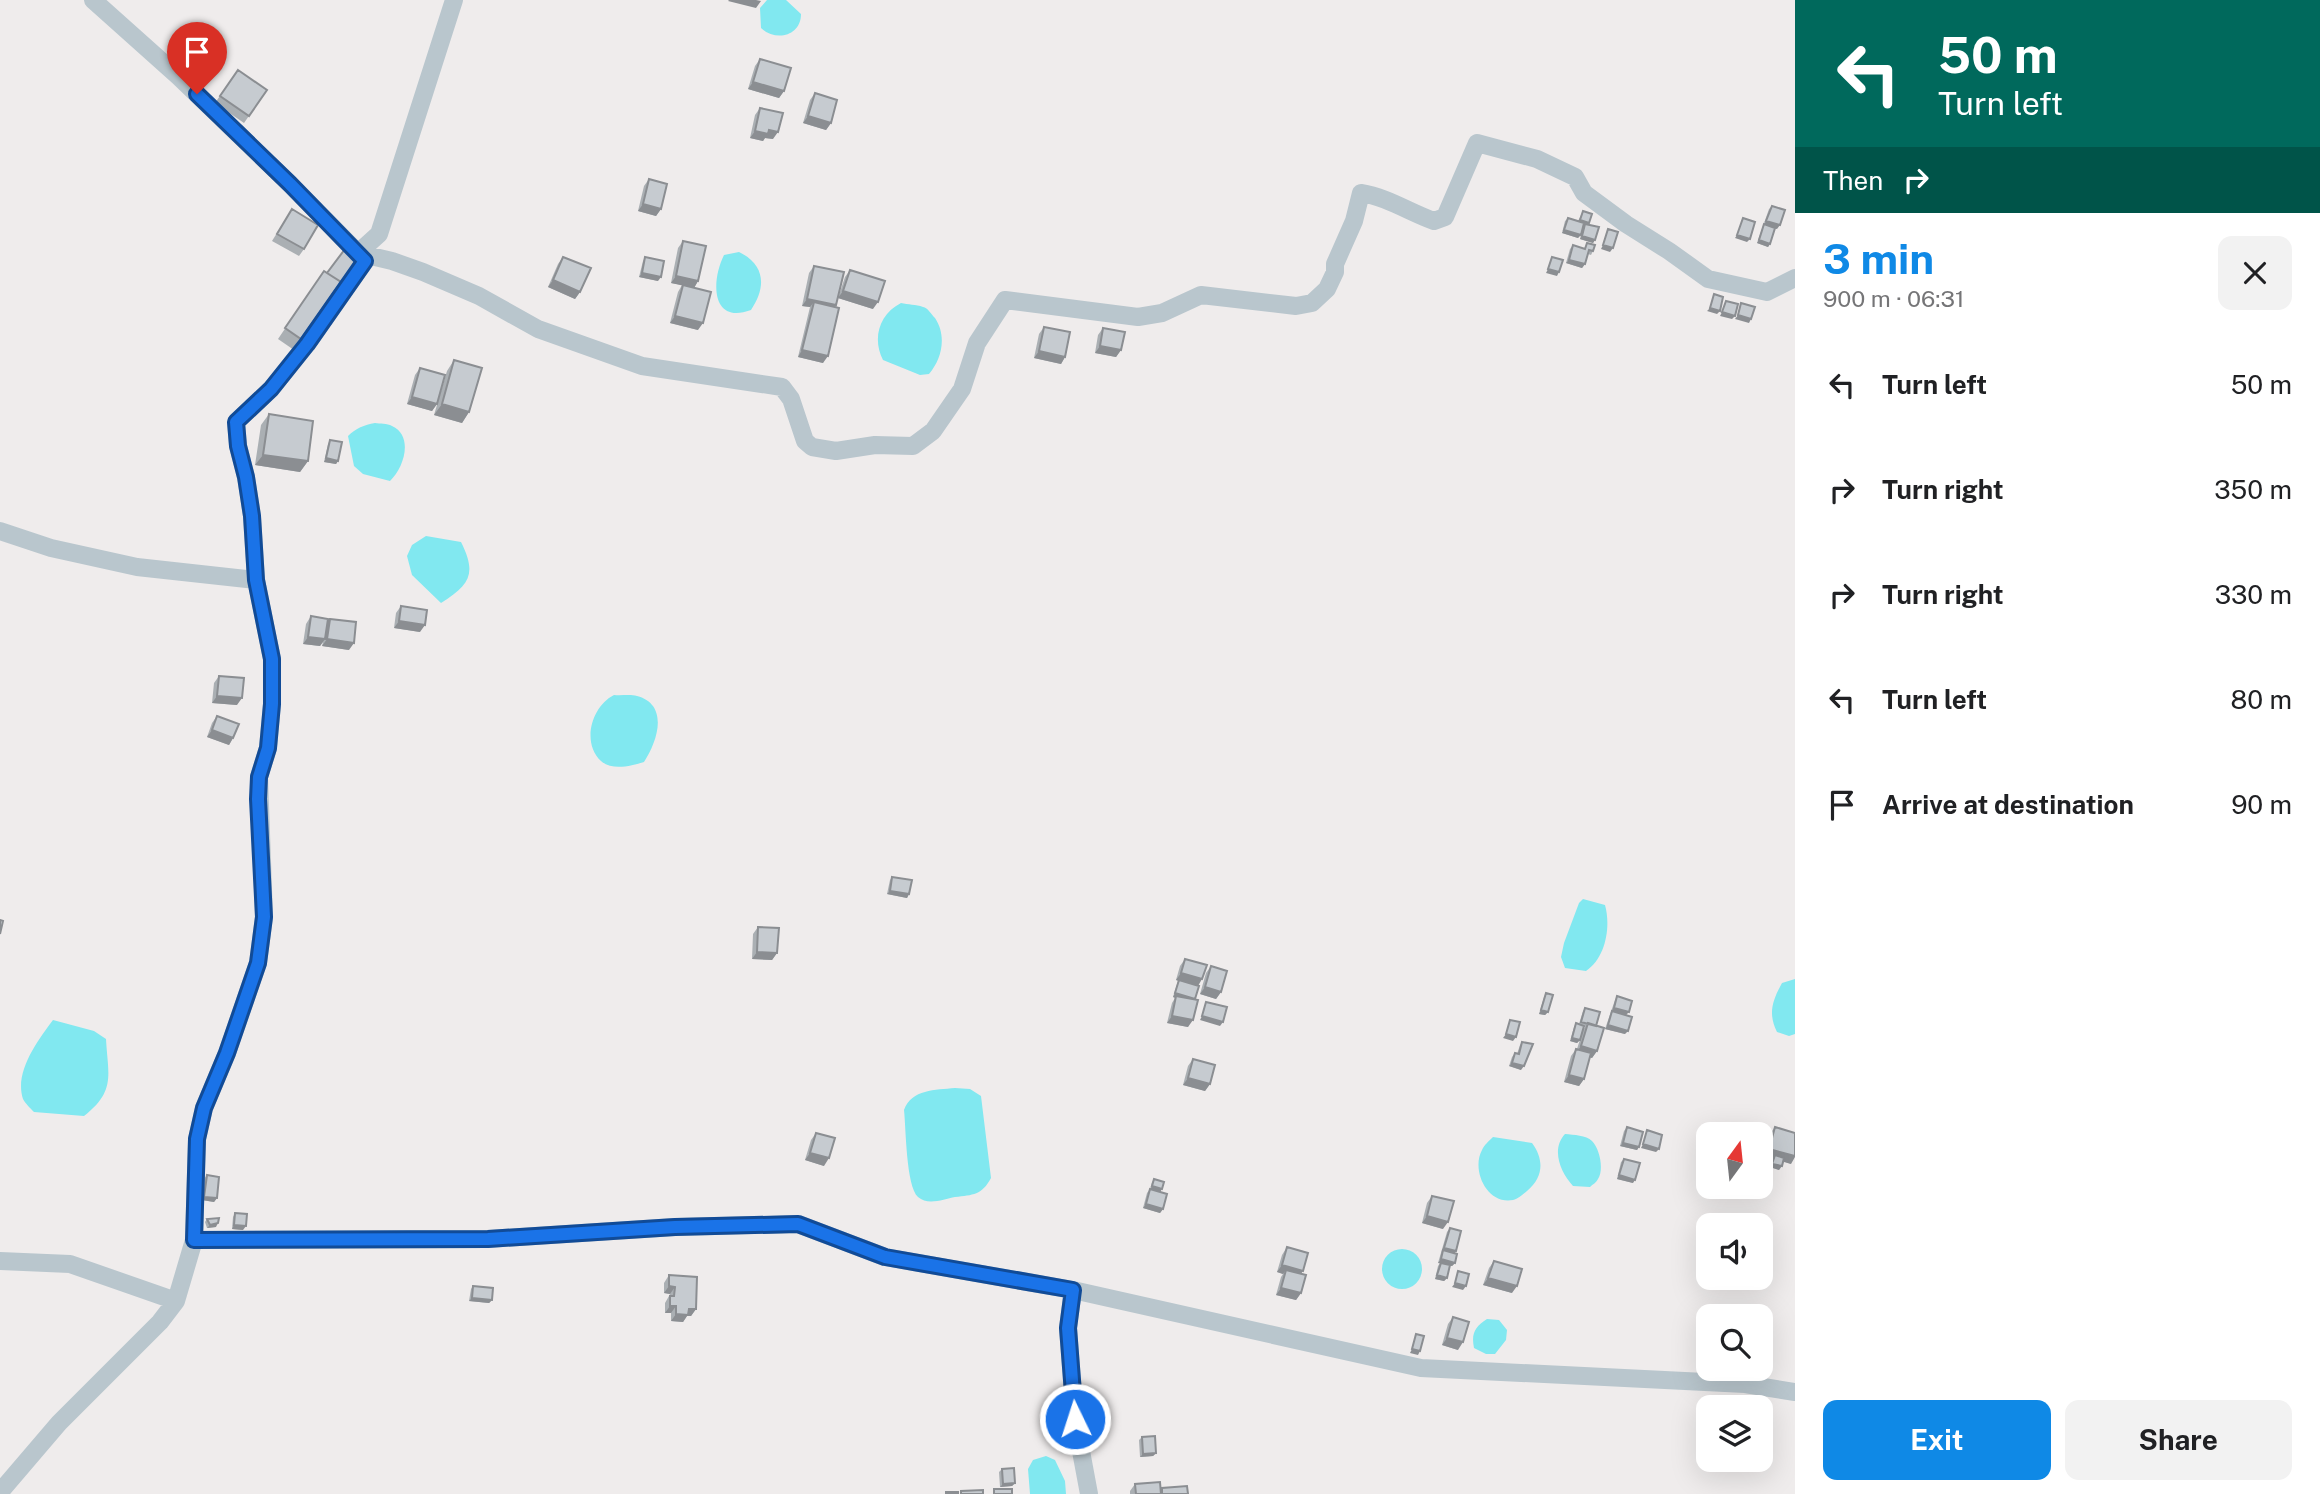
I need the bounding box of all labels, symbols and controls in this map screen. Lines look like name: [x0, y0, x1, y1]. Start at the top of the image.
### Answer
pin: [167, 22, 227, 94]
text: 50 m: [1938, 26, 2058, 84]
icon: left: [1823, 28, 1914, 119]
icon: arrive: [178, 33, 216, 71]
text: Turn left: [1938, 85, 2063, 122]
icon: right: [1897, 161, 1935, 199]
text: Then: [1823, 165, 1883, 196]
text: 3 min: [1823, 234, 1934, 283]
button: close: [2218, 236, 2292, 310]
text: 900 m · 06:31: [1823, 285, 1964, 312]
icon: left: [1823, 366, 1861, 404]
text: Turn left: [1882, 369, 1987, 400]
text: 50 m: [2231, 369, 2292, 400]
icon: right: [1823, 471, 1861, 509]
text: Turn right: [1882, 474, 2004, 505]
text: 350 m: [2214, 474, 2292, 505]
icon: right: [1823, 576, 1861, 614]
text: Turn right: [1882, 579, 2004, 610]
text: 330 m: [2215, 579, 2292, 610]
icon: left: [1823, 681, 1861, 719]
text: Turn left: [1882, 684, 1987, 715]
text: 80 m: [2231, 684, 2292, 715]
icon: arrive: [1823, 786, 1861, 824]
text: Arrive at destination: [1882, 789, 2134, 820]
text: 90 m: [2231, 789, 2292, 820]
north arrow: [1696, 1122, 1773, 1199]
map controls: [1696, 1122, 1773, 1472]
button: sound: [1696, 1213, 1773, 1290]
button: search: [1696, 1304, 1773, 1381]
position arrow: [1038, 1382, 1112, 1456]
button: layers: [1696, 1395, 1773, 1472]
button: Exit: [1823, 1400, 2051, 1480]
button: Share: [2065, 1400, 2292, 1480]

